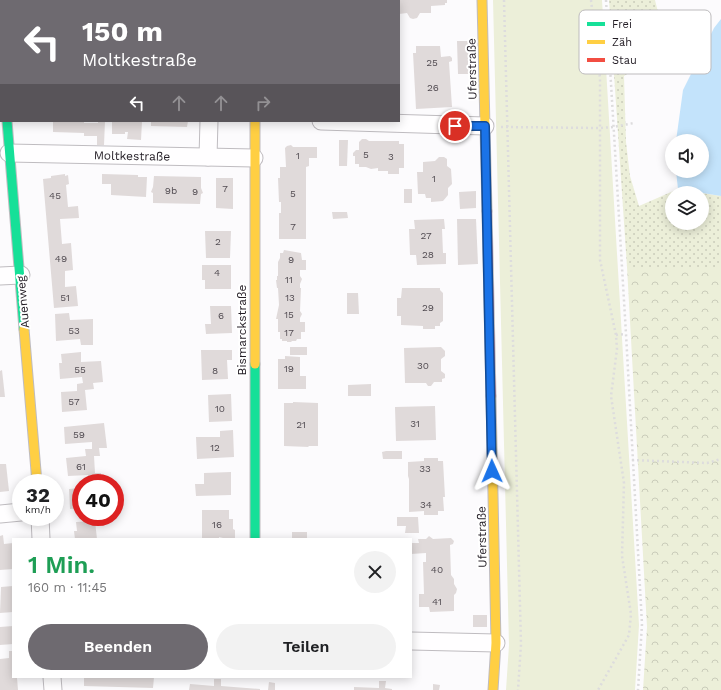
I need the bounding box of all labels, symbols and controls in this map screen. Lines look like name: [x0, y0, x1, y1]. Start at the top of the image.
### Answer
legend: [579, 10, 711, 74]
text: 150 m: [82, 15, 163, 48]
icon: left: [16, 16, 68, 68]
text: Frei: [612, 18, 632, 31]
text: Zäh: [612, 36, 632, 49]
street label: Uferstraße: [464, 38, 480, 100]
text: Moltkestraße: [82, 49, 197, 70]
text: Stau: [612, 54, 637, 67]
house number: 25: [426, 57, 438, 68]
house number: 26: [427, 82, 439, 93]
icon: left: [126, 92, 148, 114]
icon: ahead: [168, 92, 190, 114]
icon: ahead: [210, 92, 232, 114]
icon: right: [252, 92, 274, 114]
pin: [438, 109, 472, 143]
icon: arrive: [444, 115, 466, 137]
map controls: [665, 134, 709, 230]
button: sound: [665, 134, 709, 178]
street label: Moltkestraße: [94, 148, 170, 164]
house number: 5: [363, 149, 369, 160]
house number: 1: [296, 150, 300, 161]
house number: 3: [388, 151, 394, 162]
house number: 1: [432, 173, 436, 184]
house number: 7: [222, 183, 228, 194]
house number: 9b: [165, 185, 177, 196]
house number: 9: [192, 186, 198, 197]
button: layers: [665, 186, 709, 230]
house number: 5: [290, 188, 296, 199]
house number: 45: [49, 190, 61, 201]
house number: 7: [290, 221, 296, 232]
house number: 27: [420, 230, 432, 241]
house number: 2: [215, 236, 221, 247]
house number: 28: [422, 249, 434, 260]
house number: 49: [55, 253, 67, 264]
house number: 9: [288, 254, 294, 265]
house number: 4: [214, 267, 220, 278]
house number: 11: [285, 274, 293, 285]
street label: Auenweg: [14, 275, 32, 329]
street label: Bismarckstraße: [235, 284, 249, 375]
house number: 51: [60, 292, 70, 303]
house number: 13: [285, 292, 295, 303]
house number: 29: [422, 302, 434, 313]
house number: 15: [284, 309, 294, 320]
house number: 6: [218, 310, 224, 321]
house number: 53: [68, 325, 80, 336]
house number: 17: [284, 327, 294, 338]
house number: 30: [417, 360, 429, 371]
house number: 19: [284, 363, 294, 374]
house number: 55: [74, 364, 86, 375]
house number: 8: [212, 365, 218, 376]
house number: 57: [68, 396, 80, 407]
house number: 10: [215, 403, 225, 414]
house number: 31: [410, 418, 420, 429]
house number: 21: [296, 419, 306, 430]
house number: 59: [73, 429, 85, 440]
house number: 12: [210, 442, 220, 453]
position arrow: [471, 450, 513, 492]
house number: 61: [76, 461, 86, 472]
house number: 33: [419, 463, 431, 474]
speed limit sign: 40: [72, 474, 124, 526]
text: 32: [26, 483, 50, 507]
house number: 34: [420, 499, 432, 510]
text: km/h: [25, 504, 51, 515]
street label: Uferstraße: [474, 506, 490, 568]
house number: 16: [212, 519, 222, 530]
text: 1 Min.: [28, 551, 95, 579]
button: close: [354, 551, 396, 593]
house number: 40: [431, 564, 443, 575]
text: 160 m · 11:45: [28, 580, 107, 595]
house number: 41: [432, 596, 442, 607]
button: Beenden: [28, 624, 208, 670]
button: Teilen: [216, 624, 396, 670]

